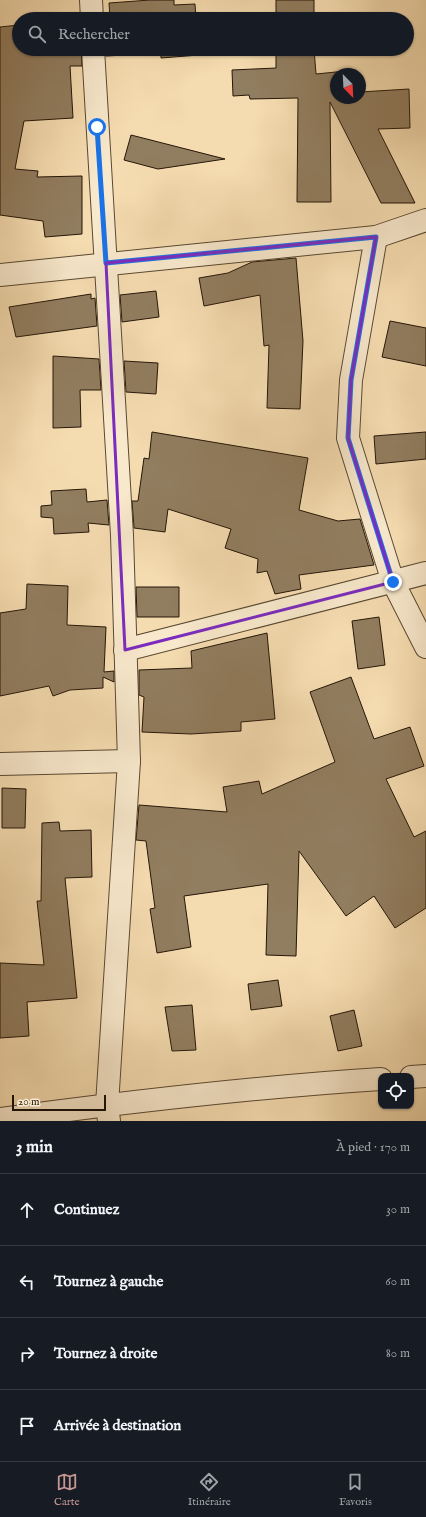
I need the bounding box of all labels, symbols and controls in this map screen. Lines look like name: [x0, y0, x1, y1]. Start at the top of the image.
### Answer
search box: [12, 12, 414, 56]
icon: search: [26, 23, 48, 45]
text: Rechercher: [58, 25, 130, 44]
north arrow: [330, 68, 366, 104]
route start: [88, 118, 106, 136]
route end: [384, 573, 402, 591]
map controls: [378, 1073, 414, 1109]
button: locate: [378, 1073, 414, 1109]
scale bar: [12, 1093, 106, 1112]
text: 20 m: [18, 1095, 39, 1109]
text: 3 min: [16, 1137, 53, 1158]
text: À pied · 170 m: [336, 1139, 410, 1156]
icon: ahead: [16, 1199, 38, 1221]
text: Continuez: [54, 1200, 119, 1219]
text: 30 m: [386, 1201, 410, 1218]
icon: left: [16, 1271, 38, 1293]
text: Tournez à gauche: [54, 1272, 163, 1291]
text: 60 m: [385, 1273, 410, 1290]
icon: right: [16, 1343, 38, 1365]
text: Tournez à droite: [54, 1344, 157, 1363]
text: 80 m: [386, 1345, 410, 1362]
icon: arrive: [16, 1415, 38, 1437]
text: Arrivée à destination: [54, 1416, 181, 1435]
tab: Carte: [54, 1471, 80, 1509]
tab: Itinéraire: [188, 1471, 231, 1509]
tab: Favoris: [339, 1471, 372, 1509]

